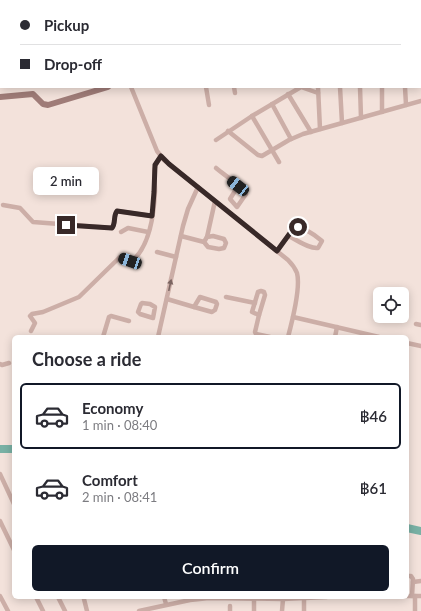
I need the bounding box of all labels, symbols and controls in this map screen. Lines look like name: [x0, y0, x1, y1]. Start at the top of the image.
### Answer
text: Pickup: [44, 16, 89, 34]
text: Drop-off: [44, 55, 102, 73]
callout: 2 min: [33, 167, 99, 195]
text: 2 min: [50, 173, 82, 189]
car: [225, 174, 251, 198]
route end: [57, 216, 75, 234]
route start: [289, 218, 307, 236]
car: [117, 251, 143, 271]
one-way arrow: [167, 279, 173, 292]
map controls: [373, 287, 409, 323]
button: locate: [373, 287, 409, 323]
text: Choose a ride: [32, 348, 141, 370]
icon: car: [34, 398, 70, 434]
text: Economy: [82, 399, 143, 417]
text: ฿46: [360, 407, 387, 425]
text: 1 min · 08:40: [82, 417, 157, 433]
icon: car: [34, 470, 70, 506]
text: Comfort: [82, 471, 138, 489]
text: ฿61: [360, 479, 387, 497]
text: 2 min · 08:41: [82, 489, 157, 505]
button: Confirm: [32, 545, 389, 591]

